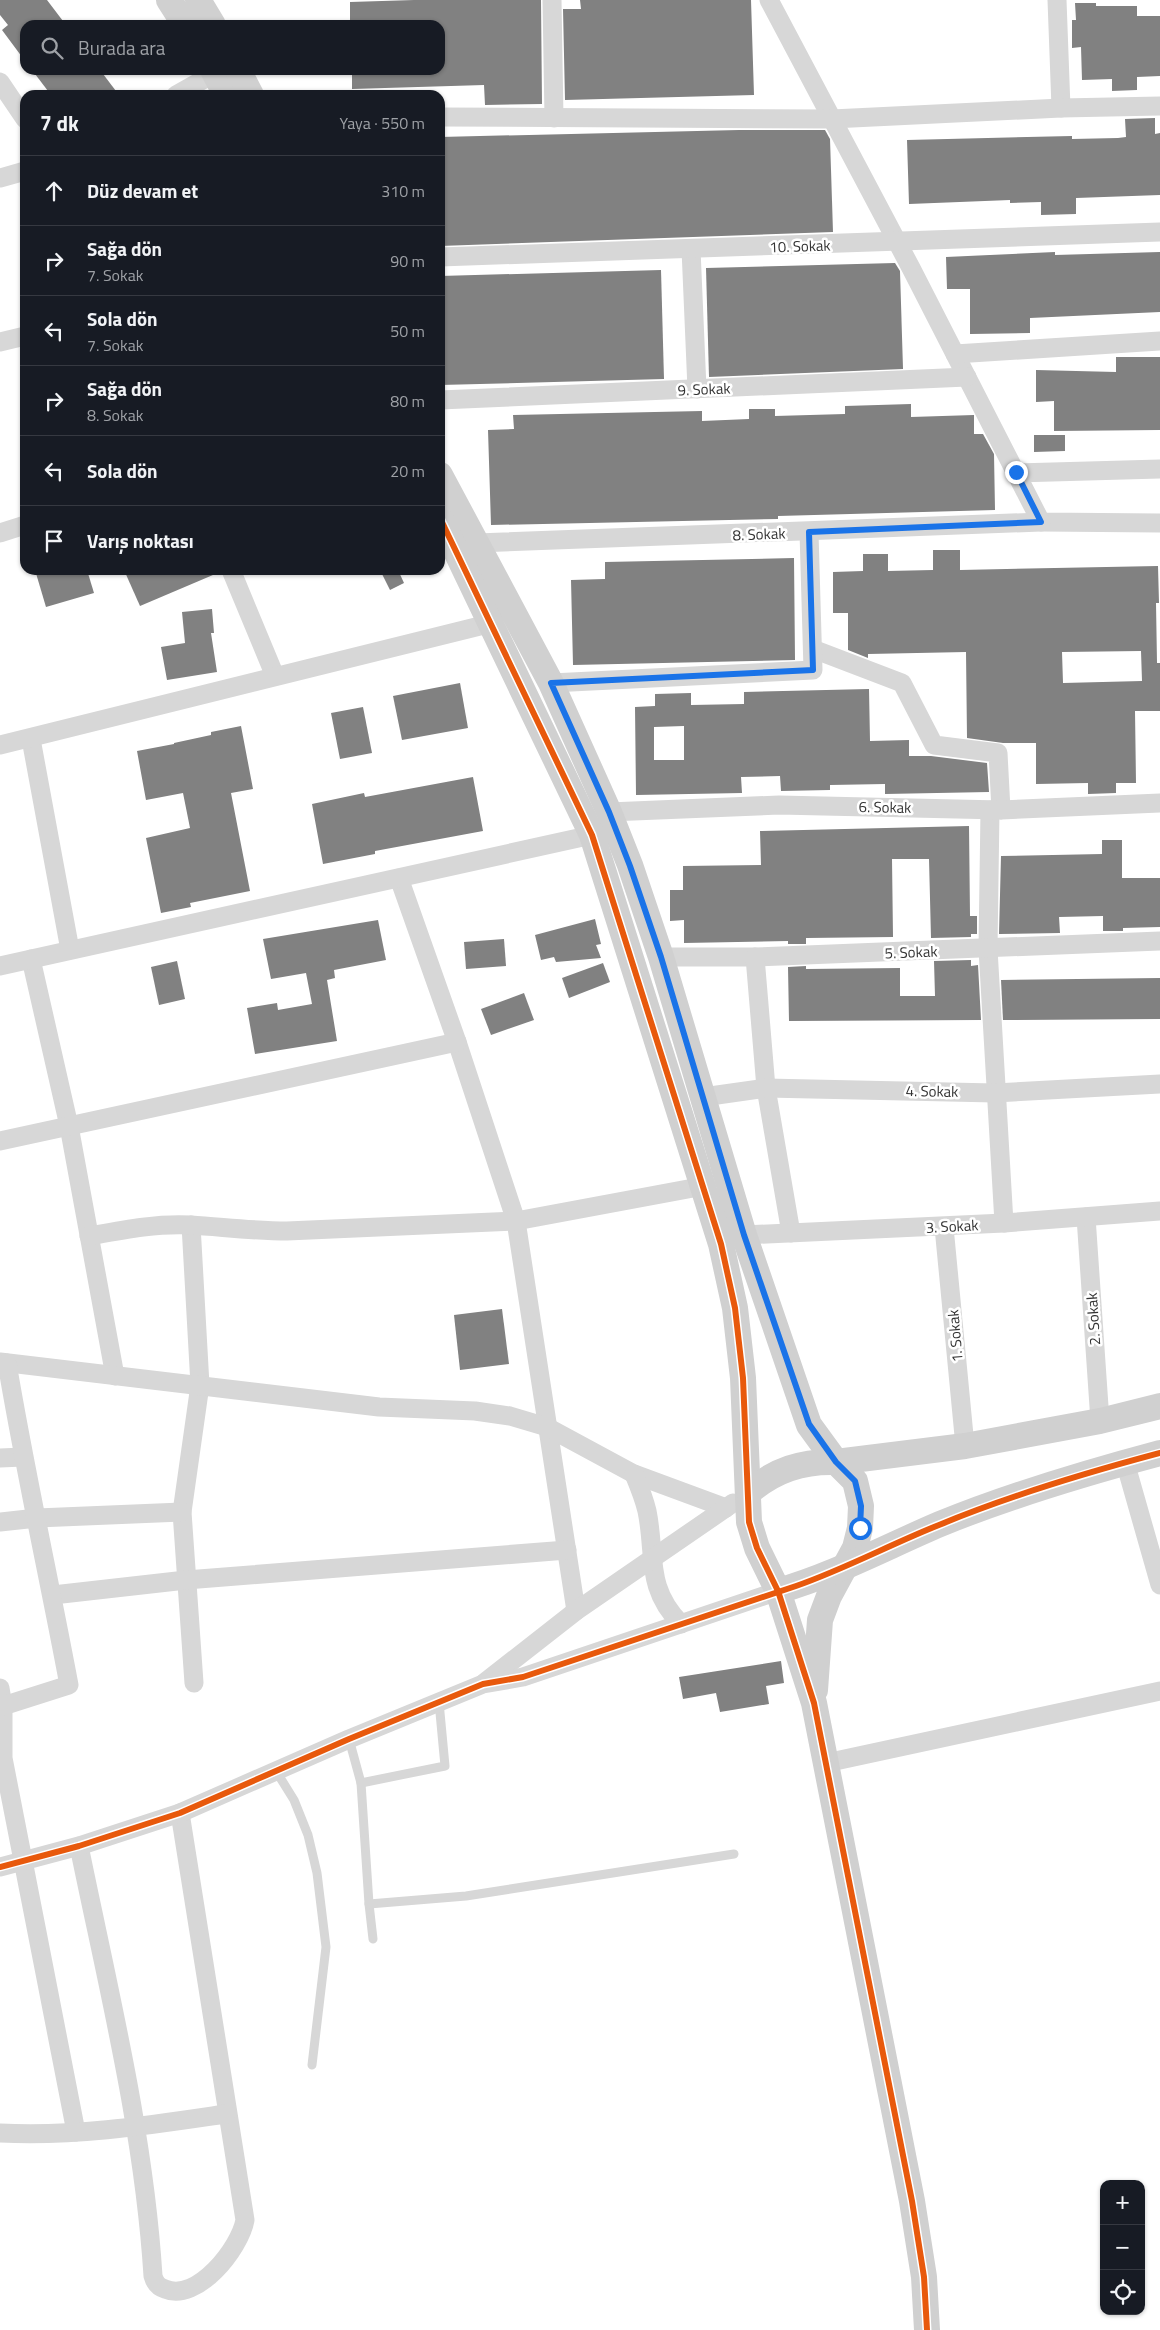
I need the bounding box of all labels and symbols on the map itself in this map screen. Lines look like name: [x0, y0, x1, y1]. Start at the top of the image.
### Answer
street label: 10. Sokak: [769, 233, 831, 259]
street label: 9. Sokak: [677, 377, 731, 401]
route end: [1005, 461, 1028, 484]
street label: 8. Sokak: [732, 522, 786, 546]
street label: 6. Sokak: [858, 795, 912, 819]
street label: 5. Sokak: [884, 940, 938, 964]
street label: 4. Sokak: [905, 1079, 959, 1103]
street label: 3. Sokak: [925, 1213, 979, 1239]
street label: 2. Sokak: [1080, 1292, 1106, 1346]
street label: 1. Sokak: [941, 1309, 969, 1363]
route start: [849, 1517, 872, 1540]

